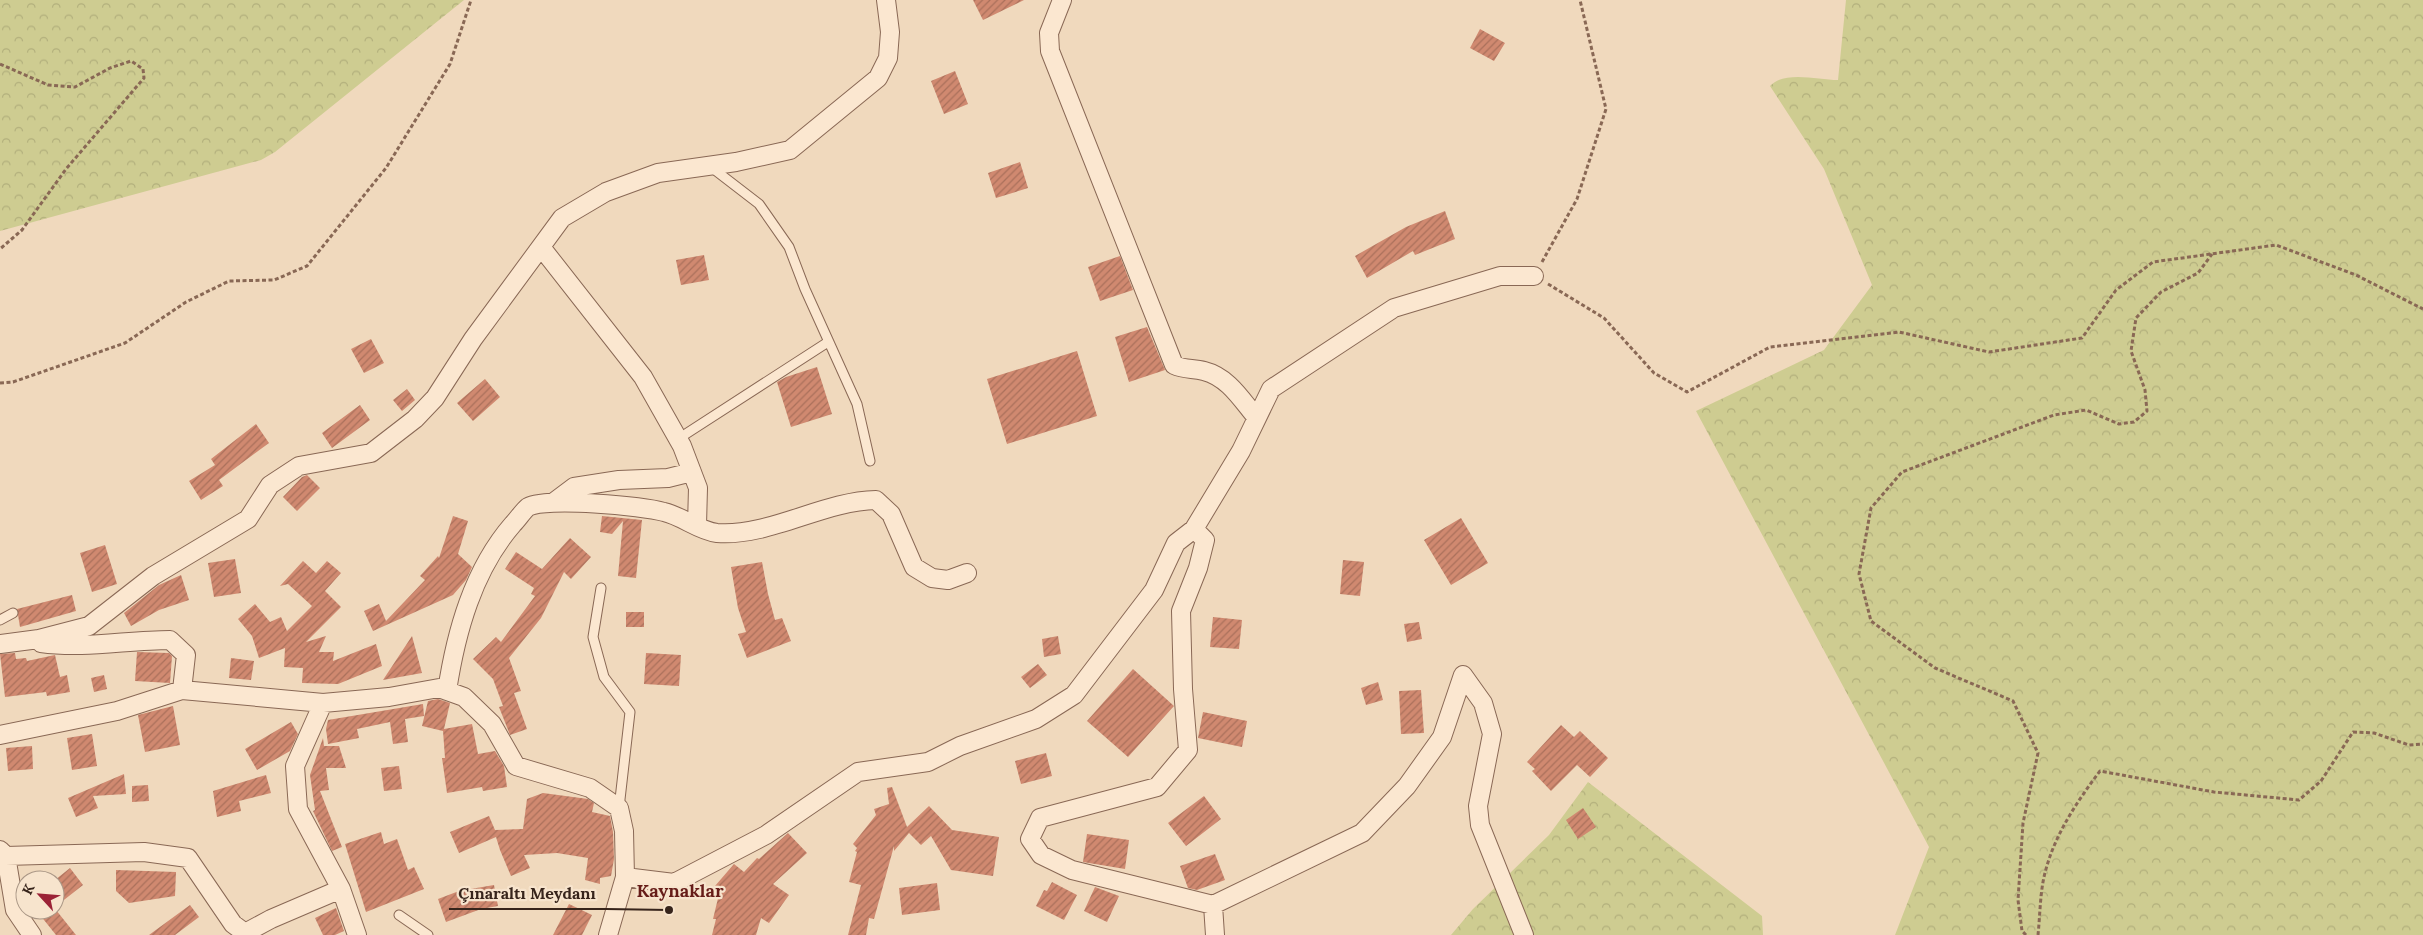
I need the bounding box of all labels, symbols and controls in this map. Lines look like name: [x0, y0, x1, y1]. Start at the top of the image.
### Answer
north arrow: [15, 870, 65, 920]
callout: Çınaraltı Meydanı: [449, 878, 606, 909]
district label: Kaynaklar: [636, 879, 724, 902]
text: K: [18, 881, 39, 898]
text: Çınaraltı Meydanı: [458, 883, 596, 903]

